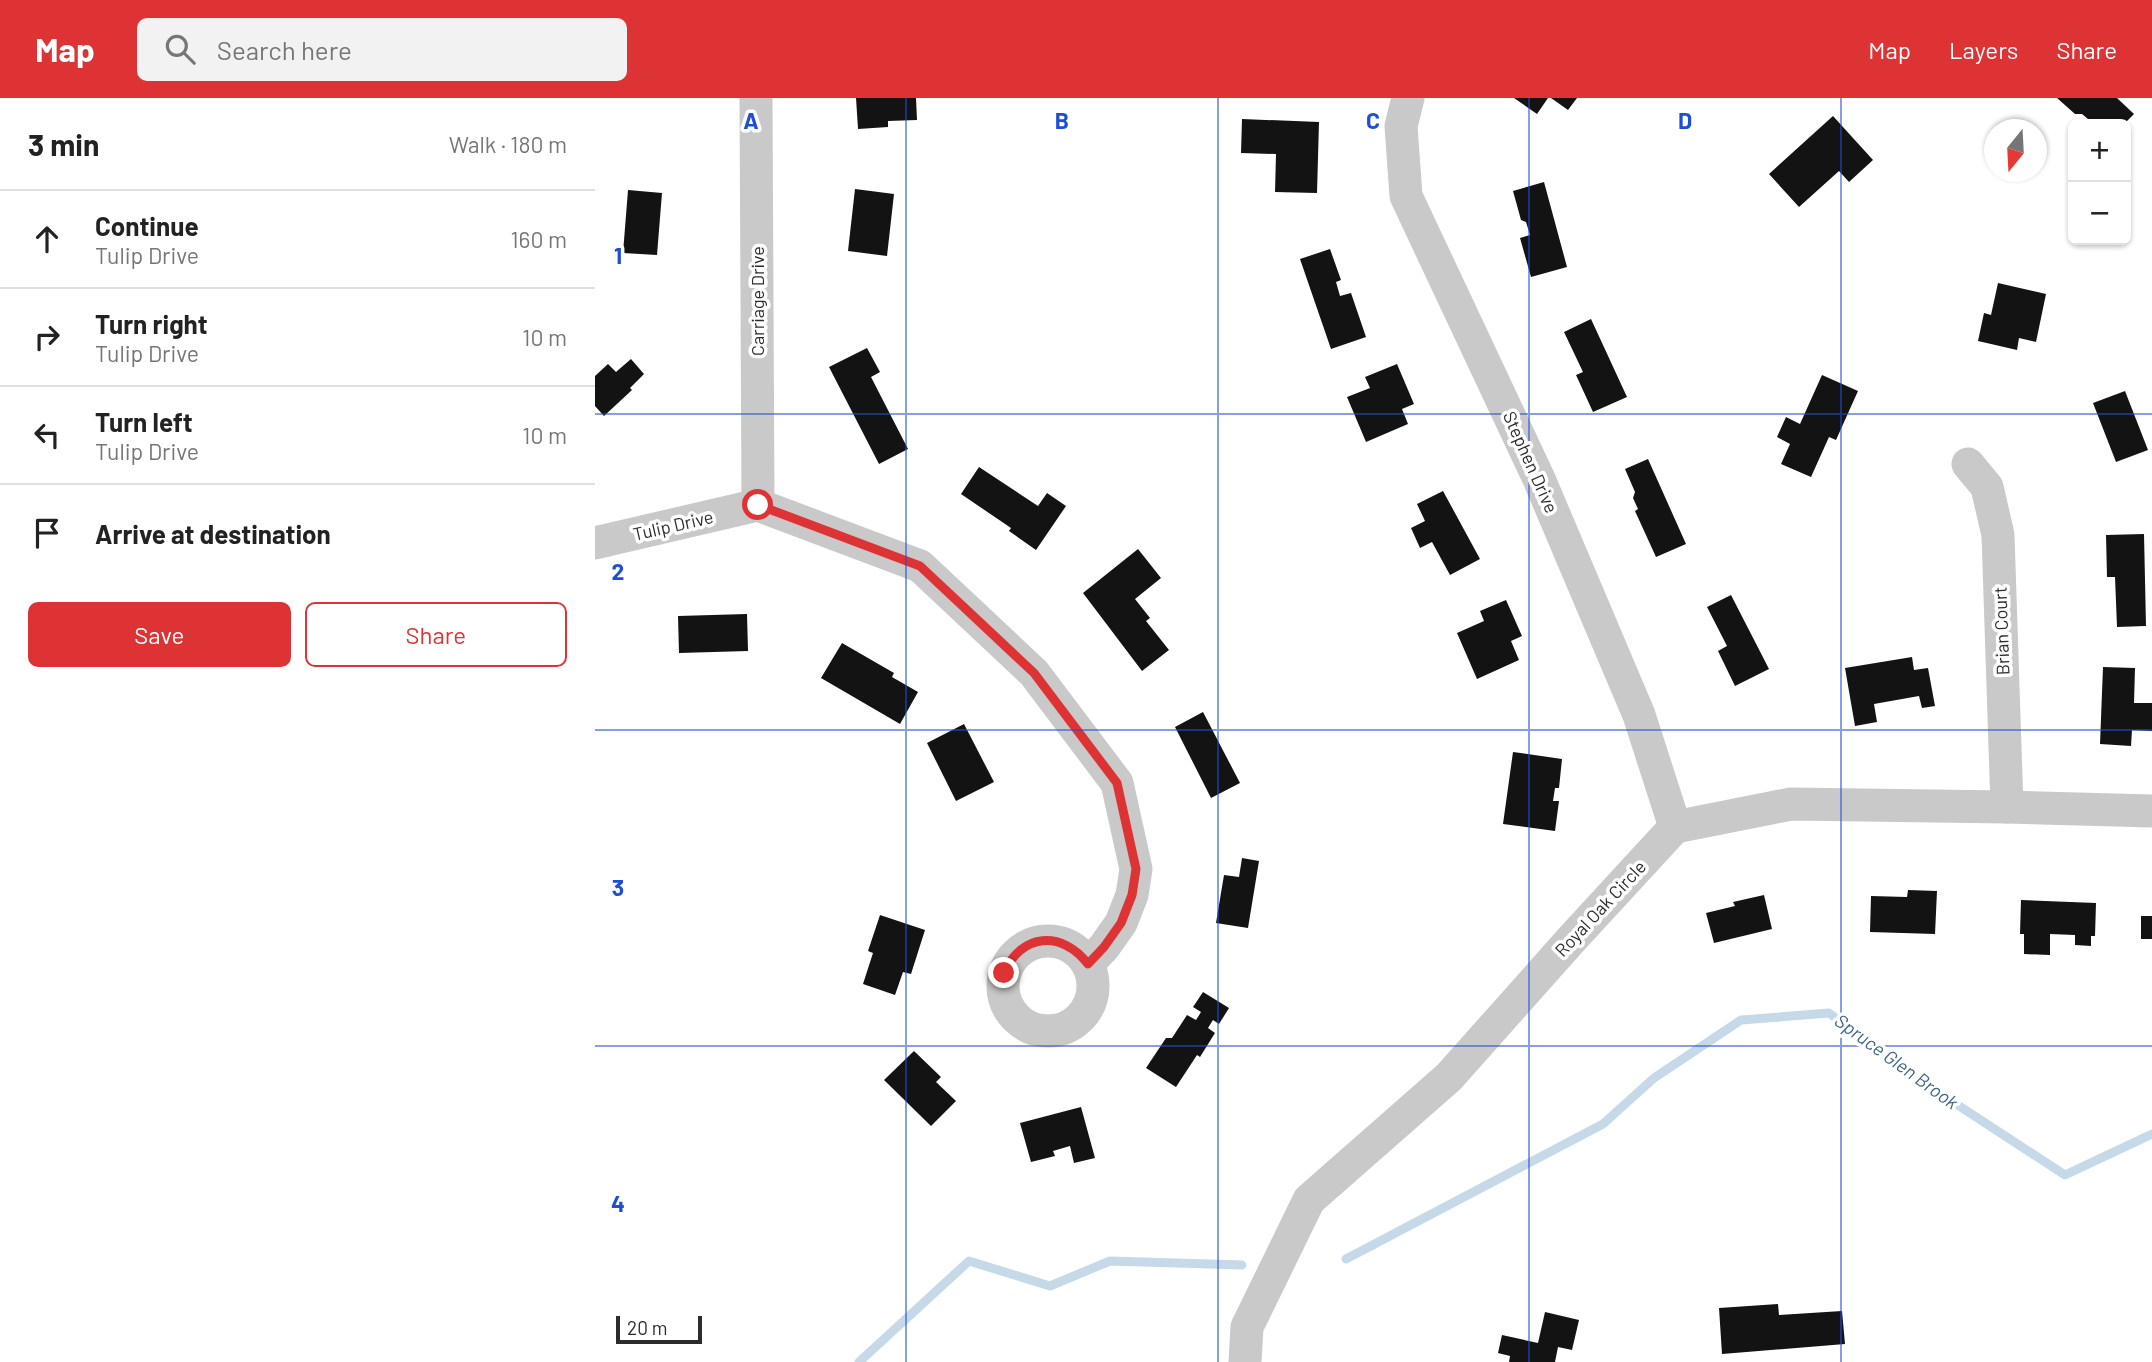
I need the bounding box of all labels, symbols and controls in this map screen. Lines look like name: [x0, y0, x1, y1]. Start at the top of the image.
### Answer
search box: [137, 18, 627, 81]
text: Map: [35, 29, 95, 69]
icon: search: [161, 30, 199, 68]
text: Search here: [217, 34, 352, 65]
text: Map: [1868, 35, 1911, 64]
text: Layers: [1949, 35, 2018, 64]
text: Share: [2056, 35, 2117, 64]
text: A: [743, 106, 759, 134]
text: B: [1055, 106, 1069, 134]
text: C: [1366, 106, 1380, 134]
text: D: [1678, 106, 1692, 134]
north arrow: [1984, 119, 2047, 182]
map controls: [2068, 119, 2131, 245]
button: +: [2068, 119, 2131, 182]
text: 3 min: [28, 126, 99, 162]
text: Walk · 180 m: [449, 130, 567, 158]
button: −: [2068, 182, 2131, 245]
text: Continue: [95, 210, 199, 241]
icon: ahead: [28, 220, 66, 258]
text: 160 m: [510, 225, 567, 253]
text: Tulip Drive: [95, 241, 199, 269]
text: 1: [614, 241, 622, 269]
street label: Carriage Drive: [746, 246, 768, 356]
text: Turn right: [95, 308, 208, 339]
icon: right: [28, 318, 66, 356]
text: 10 m: [522, 323, 567, 351]
text: Tulip Drive: [95, 339, 199, 367]
text: Turn left: [95, 406, 193, 437]
street label: Stephen Drive: [1499, 408, 1563, 516]
icon: left: [28, 416, 66, 454]
text: 10 m: [522, 421, 567, 449]
text: Tulip Drive: [95, 437, 199, 465]
route start: [742, 489, 773, 520]
street label: Tulip Drive: [631, 505, 715, 545]
icon: arrive: [28, 514, 66, 552]
text: Arrive at destination: [95, 518, 331, 549]
text: 2: [612, 557, 624, 585]
street label: Brian Court: [1988, 586, 2014, 676]
button: Save: [28, 602, 291, 667]
button: Share: [305, 602, 567, 667]
street label: Royal Oak Circle: [1550, 855, 1650, 961]
text: 3: [612, 873, 624, 901]
route end: [988, 957, 1019, 988]
water label: Spruce Glen Brook: [1831, 1008, 1964, 1114]
text: 4: [611, 1189, 625, 1217]
scale bar: [616, 1313, 702, 1345]
text: 20 m: [627, 1316, 667, 1339]

